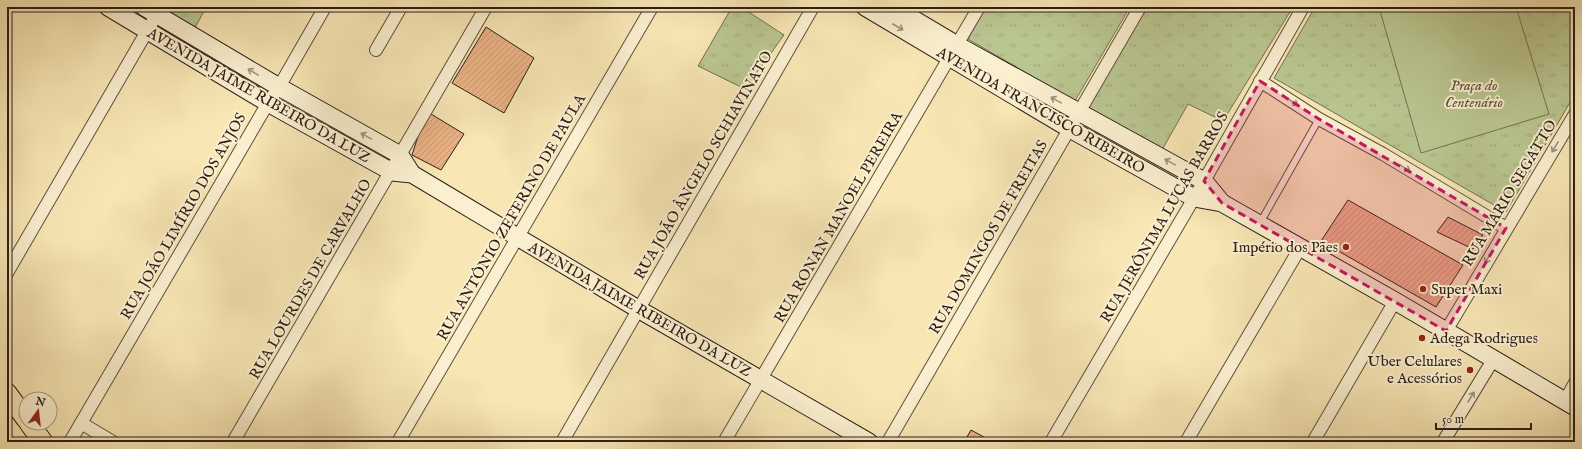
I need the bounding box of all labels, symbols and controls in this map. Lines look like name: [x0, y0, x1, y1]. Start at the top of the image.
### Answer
street label: AVENIDA JAIME RIBEIRO DA LUZ: [143, 23, 374, 167]
one-way arrow: [892, 23, 904, 31]
street label: AVENIDA FRANCISCO RIBEIRO: [932, 42, 1148, 178]
street label: RUA JOÃO ÂNGELO SCHIAVINATO: [630, 48, 777, 283]
one-way arrow: [247, 67, 259, 75]
park label: Praça do Centenário: [1445, 76, 1503, 112]
street label: RUA ANTÔNIO ZEFERINO DE PAULA: [433, 90, 590, 344]
one-way arrow: [1050, 95, 1062, 103]
one-way arrow: [1287, 98, 1298, 106]
street label: RUA RONAN MANOEL PEREIRA: [770, 107, 907, 326]
street label: RUA JERÔNIMA LUCAS BARROS: [1096, 108, 1233, 326]
street label: RUA JOÃO LIMÍRIO DOS ANJOS: [116, 109, 251, 323]
street label: RUA MARIO SEGATTO: [1458, 116, 1561, 270]
one-way arrow: [360, 132, 372, 140]
street label: RUA DOMINGOS DE FREITAS: [925, 137, 1052, 338]
one-way arrow: [1550, 141, 1558, 153]
one-way arrow: [1164, 158, 1176, 166]
one-way arrow: [1399, 164, 1411, 172]
street label: RUA LOURDES DE CARVALHO: [245, 175, 376, 383]
street label: AVENIDA JAIME RIBEIRO DA LUZ: [524, 237, 755, 381]
place label: Império dos Pães: [1232, 238, 1338, 257]
marker: Império dos Pães: [1341, 242, 1351, 252]
one-way arrow: [1484, 253, 1492, 264]
place label: Super Maxi: [1431, 280, 1502, 299]
marker: Super Maxi: [1418, 284, 1428, 294]
place label: Adega Rodrigues: [1429, 329, 1538, 348]
marker: Adega Rodrigues: [1417, 333, 1427, 343]
place label: Uber Celulares e Acessórios: [1368, 352, 1462, 388]
marker: Uber Celulares e Acessórios: [1465, 365, 1475, 375]
north arrow: [18, 391, 58, 431]
one-way arrow: [1467, 391, 1475, 403]
text: N: [33, 394, 47, 410]
scale bar: [1436, 405, 1531, 431]
text: 50 m: [1442, 412, 1464, 427]

